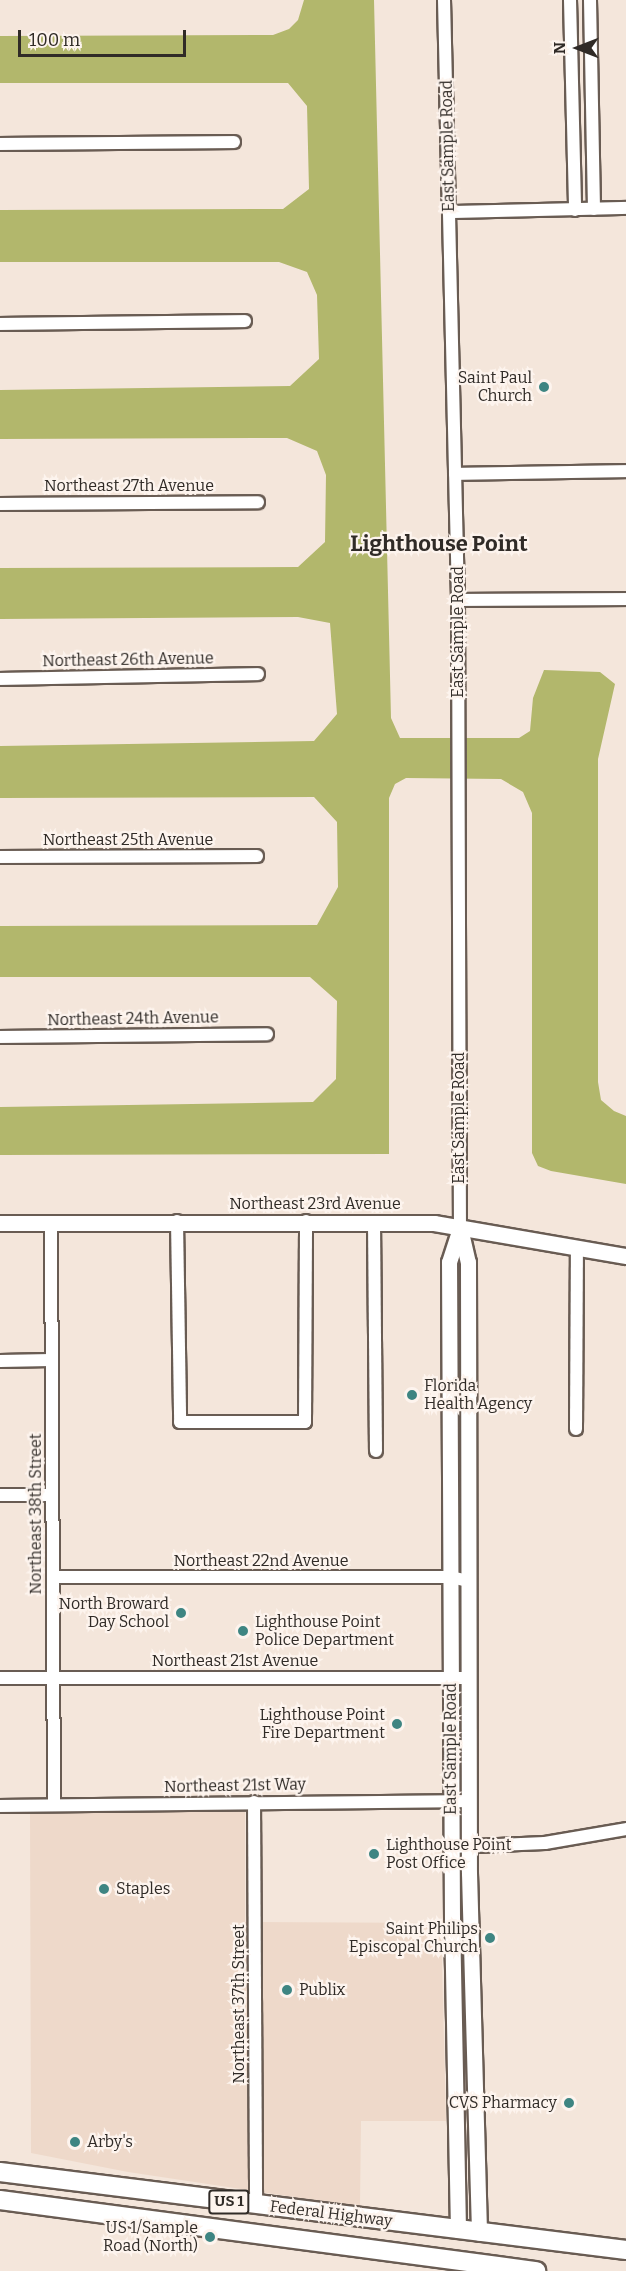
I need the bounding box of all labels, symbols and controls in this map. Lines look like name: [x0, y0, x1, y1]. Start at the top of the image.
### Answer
scale bar: [21, 18, 189, 56]
north arrow: [548, 18, 608, 78]
text: 100 m: [29, 29, 80, 51]
text: N: [550, 42, 569, 54]
street label: East Sample Road: [437, 80, 459, 212]
place label: Saint Paul Church: [458, 368, 532, 406]
marker: Saint Paul Church: [537, 380, 551, 394]
street label: Northeast 27th Avenue: [44, 476, 214, 496]
district label: Lighthouse Point: [350, 531, 528, 557]
street label: East Sample Road: [448, 566, 468, 698]
street label: Northeast 26th Avenue: [42, 649, 214, 671]
street label: Northeast 25th Avenue: [43, 830, 213, 850]
street label: Northeast 24th Avenue: [47, 1008, 219, 1030]
street label: East Sample Road: [449, 1052, 469, 1184]
street label: Northeast 23rd Avenue: [229, 1194, 401, 1214]
place label: Florida Health Agency: [424, 1376, 532, 1414]
marker: Florida Health Agency: [405, 1388, 419, 1402]
street label: Northeast 38th Street: [26, 1434, 46, 1594]
street label: Northeast 22nd Avenue: [174, 1551, 348, 1571]
place label: North Broward Day School: [59, 1594, 169, 1632]
marker: North Broward Day School: [174, 1606, 188, 1620]
place label: Lighthouse Point Police Department: [255, 1612, 394, 1650]
marker: Lighthouse Point Police Department: [236, 1624, 250, 1638]
street label: Northeast 21st Avenue: [152, 1651, 318, 1671]
street label: East Sample Road: [441, 1683, 461, 1815]
place label: Lighthouse Point Fire Department: [260, 1705, 385, 1743]
marker: Lighthouse Point Fire Department: [390, 1717, 404, 1731]
street label: Northeast 21st Way: [164, 1775, 306, 1797]
place label: Lighthouse Point Post Office: [386, 1835, 511, 1873]
marker: Lighthouse Point Post Office: [367, 1847, 381, 1861]
place label: Staples: [116, 1879, 170, 1899]
marker: Staples: [97, 1882, 111, 1896]
place label: Saint Philips Episcopal Church: [349, 1919, 478, 1957]
street label: Northeast 37th Street: [229, 1924, 249, 2084]
marker: Saint Philips Episcopal Church: [483, 1931, 497, 1945]
place label: Publix: [299, 1980, 345, 2000]
marker: Publix: [280, 1983, 294, 1997]
place label: CVS Pharmacy: [449, 2093, 557, 2113]
marker: CVS Pharmacy: [562, 2096, 576, 2110]
place label: Arby's: [87, 2132, 133, 2152]
marker: Arby's: [68, 2135, 82, 2149]
road number: US 1: [208, 2190, 250, 2214]
street label: Federal Highway: [269, 2197, 393, 2231]
place label: US 1/Sample Road (North): [103, 2218, 198, 2256]
marker: US 1/Sample Road (North): [203, 2230, 217, 2244]

